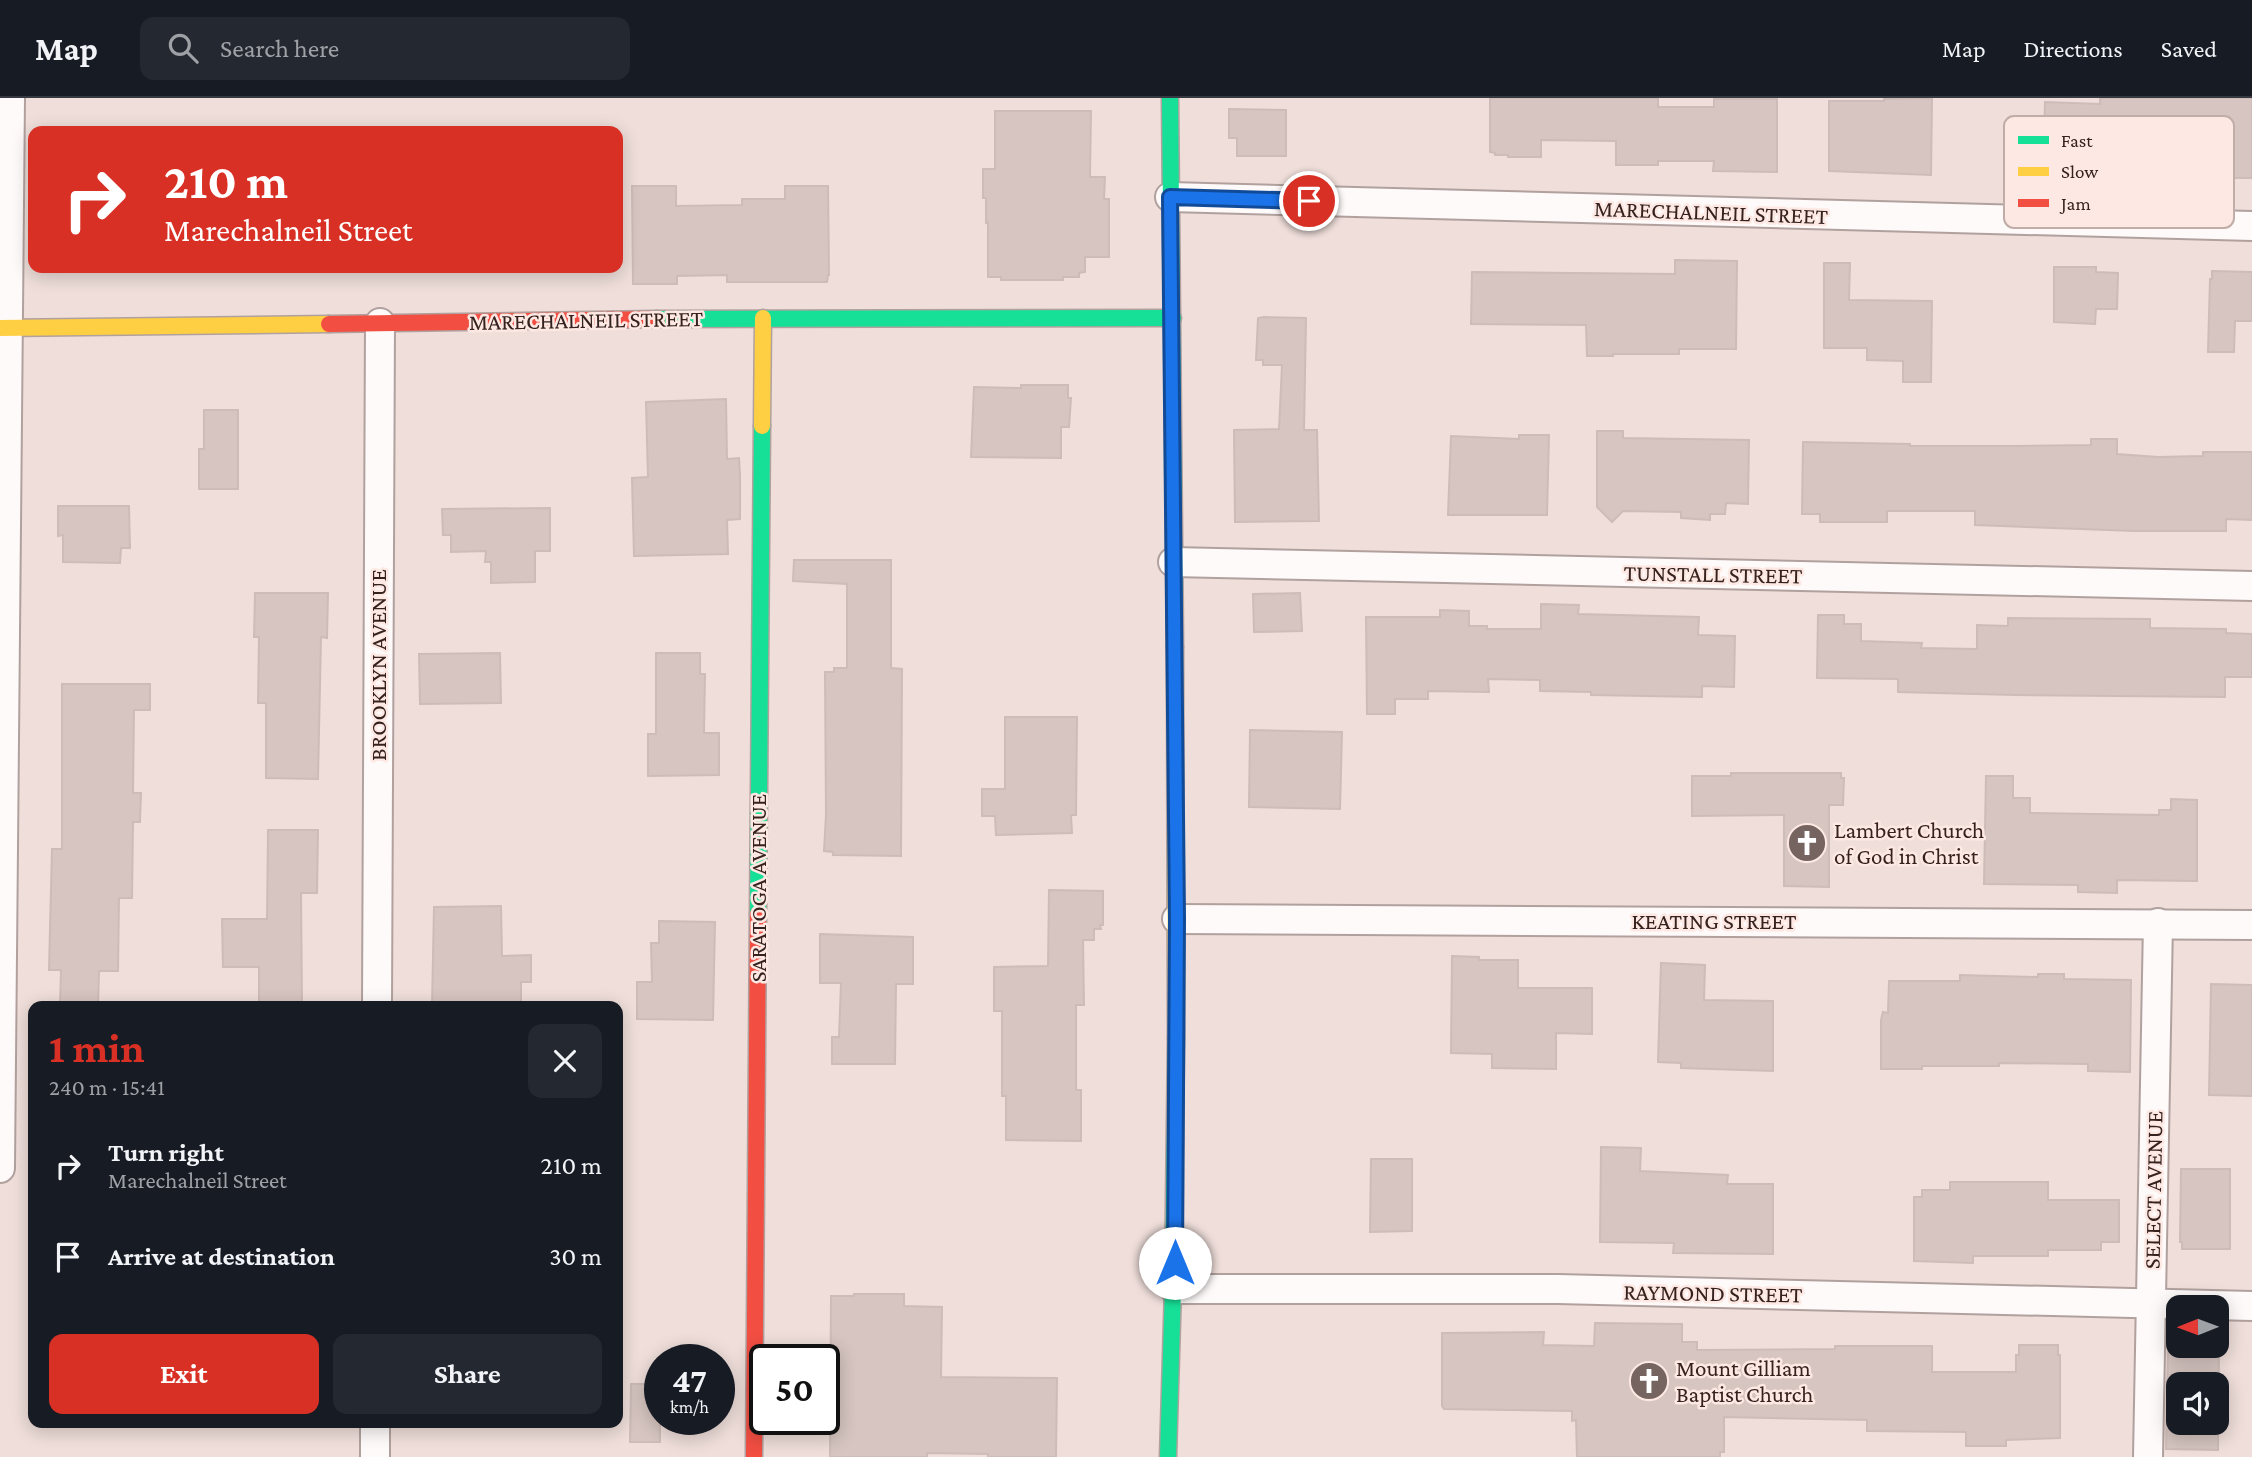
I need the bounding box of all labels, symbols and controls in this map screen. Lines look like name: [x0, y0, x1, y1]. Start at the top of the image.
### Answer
search box: [140, 17, 630, 80]
icon: search: [164, 29, 202, 67]
text: Map: [35, 30, 98, 67]
text: Search here: [220, 34, 339, 63]
text: Map: [1942, 35, 1986, 62]
text: Directions: [2024, 35, 2123, 62]
text: Saved: [2161, 35, 2217, 62]
legend: [2004, 116, 2234, 228]
text: Fast: [2061, 130, 2093, 151]
icon: right: [49, 154, 140, 245]
text: 210 m: [164, 154, 288, 209]
text: Slow: [2061, 161, 2098, 182]
pin: [1279, 171, 1339, 231]
icon: arrive: [1290, 182, 1328, 220]
text: Jam: [2059, 193, 2091, 214]
street label: MARECHALNEIL STREET: [1593, 195, 1829, 229]
text: Marechalneil Street: [164, 212, 413, 248]
street label: MARECHALNEIL STREET: [469, 305, 704, 335]
street label: TUNSTALL STREET: [1623, 559, 1803, 589]
street label: BROOKLYN AVENUE: [365, 569, 391, 761]
street label: SARATOGA AVENUE: [745, 794, 771, 982]
place label: Lambert Church of God in Christ: [1834, 817, 1984, 869]
church icon: Lambert Church of God in Christ: [1786, 822, 1828, 864]
street label: KEATING STREET: [1632, 908, 1797, 934]
text: 1 min: [49, 1024, 145, 1071]
button: close: [528, 1024, 602, 1098]
text: 240 m · 15:41: [49, 1074, 165, 1100]
street label: SELECT AVENUE: [2139, 1111, 2167, 1269]
text: Turn right: [108, 1138, 224, 1167]
icon: right: [49, 1147, 87, 1185]
text: 210 m: [541, 1151, 602, 1180]
text: Marechalneil Street: [108, 1167, 287, 1193]
position arrow: [1138, 1226, 1212, 1300]
icon: arrive: [49, 1238, 87, 1276]
text: Arrive at destination: [108, 1242, 335, 1271]
text: 30 m: [549, 1242, 602, 1271]
street label: RAYMOND STREET: [1623, 1278, 1803, 1308]
north arrow: [2166, 1295, 2230, 1358]
map controls: [2166, 1295, 2229, 1435]
button: Exit: [49, 1334, 319, 1414]
button: Share: [333, 1334, 602, 1414]
speed limit sign: 50: [749, 1344, 840, 1435]
place label: Mount Gilliam Baptist Church: [1676, 1355, 1813, 1407]
church icon: Mount Gilliam Baptist Church: [1628, 1360, 1670, 1402]
text: 47: [672, 1361, 707, 1400]
button: sound: [2166, 1372, 2229, 1435]
text: km/h: [670, 1397, 709, 1417]

